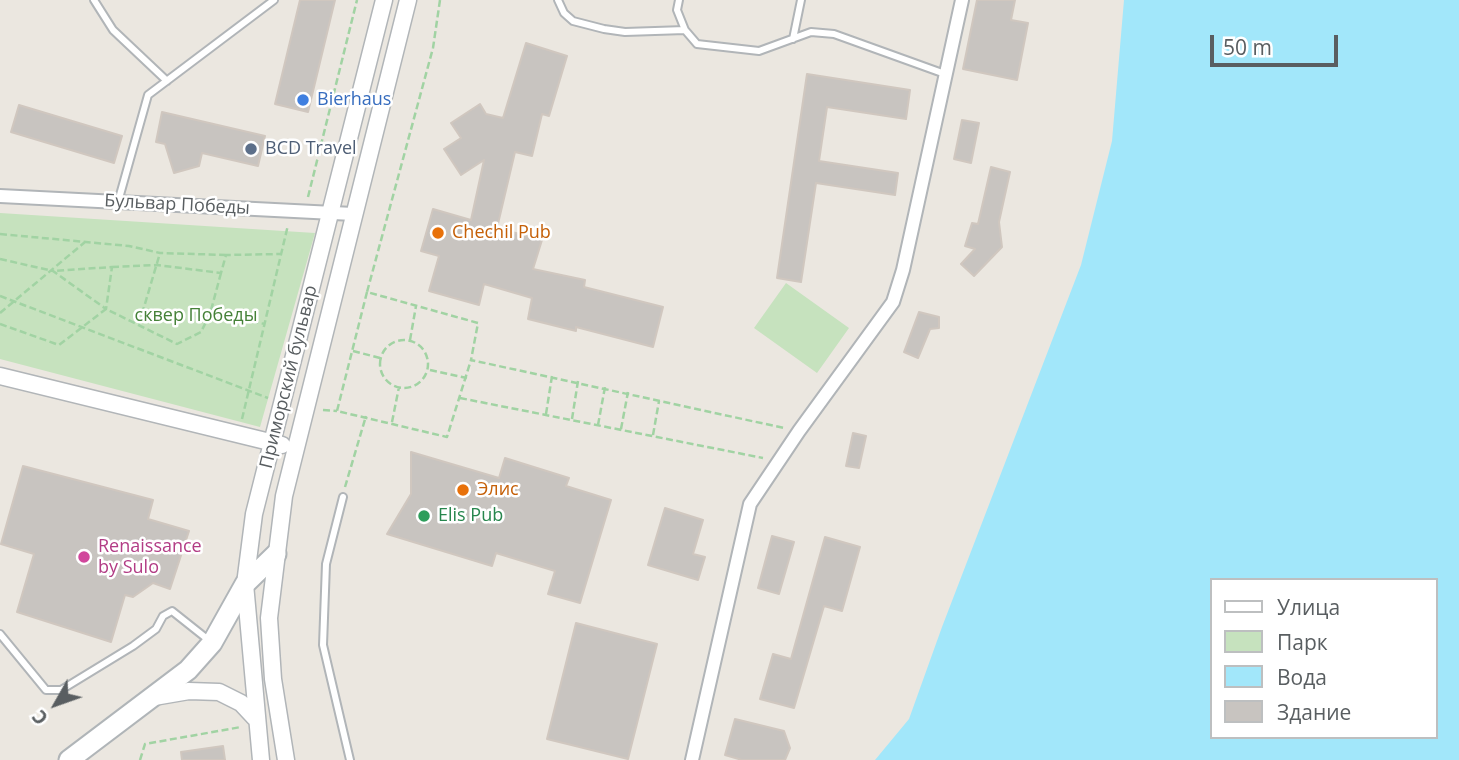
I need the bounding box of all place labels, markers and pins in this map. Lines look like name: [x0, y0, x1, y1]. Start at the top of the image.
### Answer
place label: Bierhaus: [317, 89, 391, 111]
marker: Bierhaus: [295, 92, 311, 108]
place label: BCD Travel: [265, 138, 357, 160]
marker: BCD Travel: [243, 141, 259, 157]
place label: Chechil Pub: [452, 222, 551, 244]
marker: Chechil Pub: [430, 225, 446, 241]
place label: Элис: [477, 479, 519, 501]
marker: Элис: [455, 482, 471, 498]
place label: Elis Pub: [438, 505, 503, 527]
marker: Elis Pub: [416, 508, 432, 524]
place label: Renaissance by Sulo: [98, 536, 202, 578]
marker: Renaissance by Sulo: [76, 549, 92, 565]

